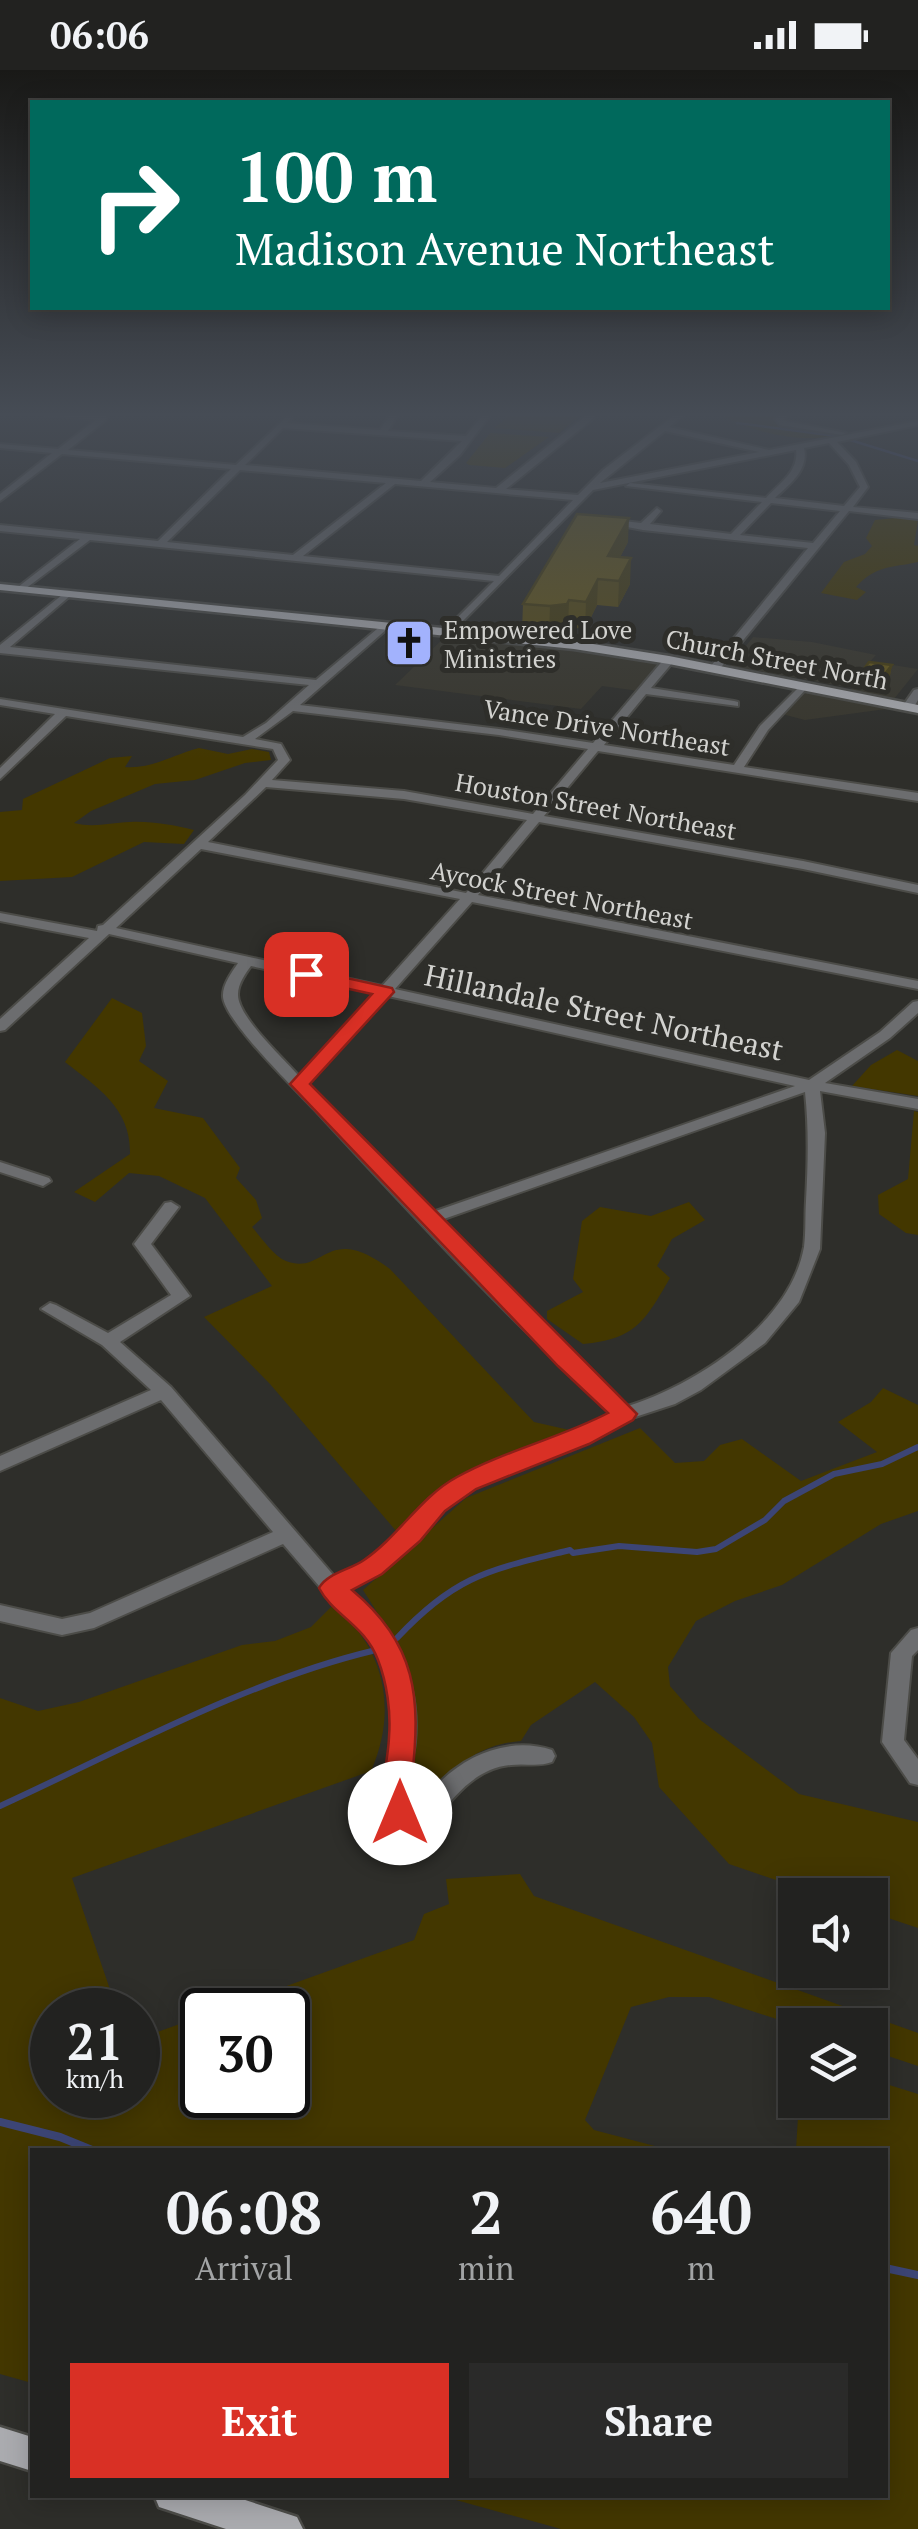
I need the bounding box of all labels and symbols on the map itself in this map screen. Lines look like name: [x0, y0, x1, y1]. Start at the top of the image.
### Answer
place label: Empowered Love Ministries: [444, 613, 632, 675]
church icon: Empowered Love Ministries: [383, 617, 435, 669]
street label: Church Street North: [663, 621, 891, 697]
street label: Vance Drive Northeast: [481, 691, 733, 763]
street label: Houston Street Northeast: [453, 765, 739, 847]
street label: Aycock Street Northeast: [428, 853, 696, 937]
pin: [264, 932, 349, 1017]
street label: Hillandale Street Northeast: [421, 954, 787, 1070]
position arrow: [348, 1761, 452, 1865]
speed limit sign: 30: [180, 1988, 310, 2118]

